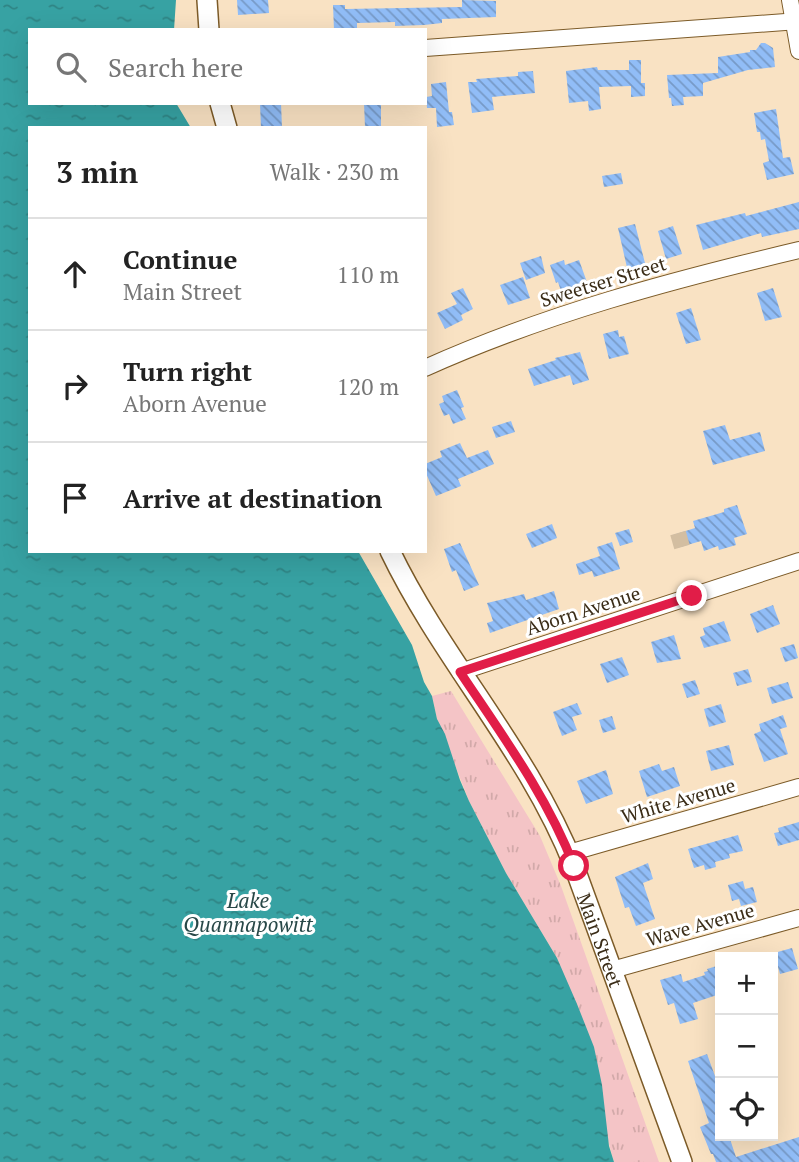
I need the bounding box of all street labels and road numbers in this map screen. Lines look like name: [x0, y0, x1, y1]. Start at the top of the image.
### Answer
street label: Sweetser Street: [537, 250, 669, 312]
street label: Aborn Avenue: [523, 580, 643, 640]
street label: White Avenue: [618, 772, 738, 828]
street label: Main Street: [572, 889, 630, 990]
street label: Wave Avenue: [643, 897, 757, 951]

